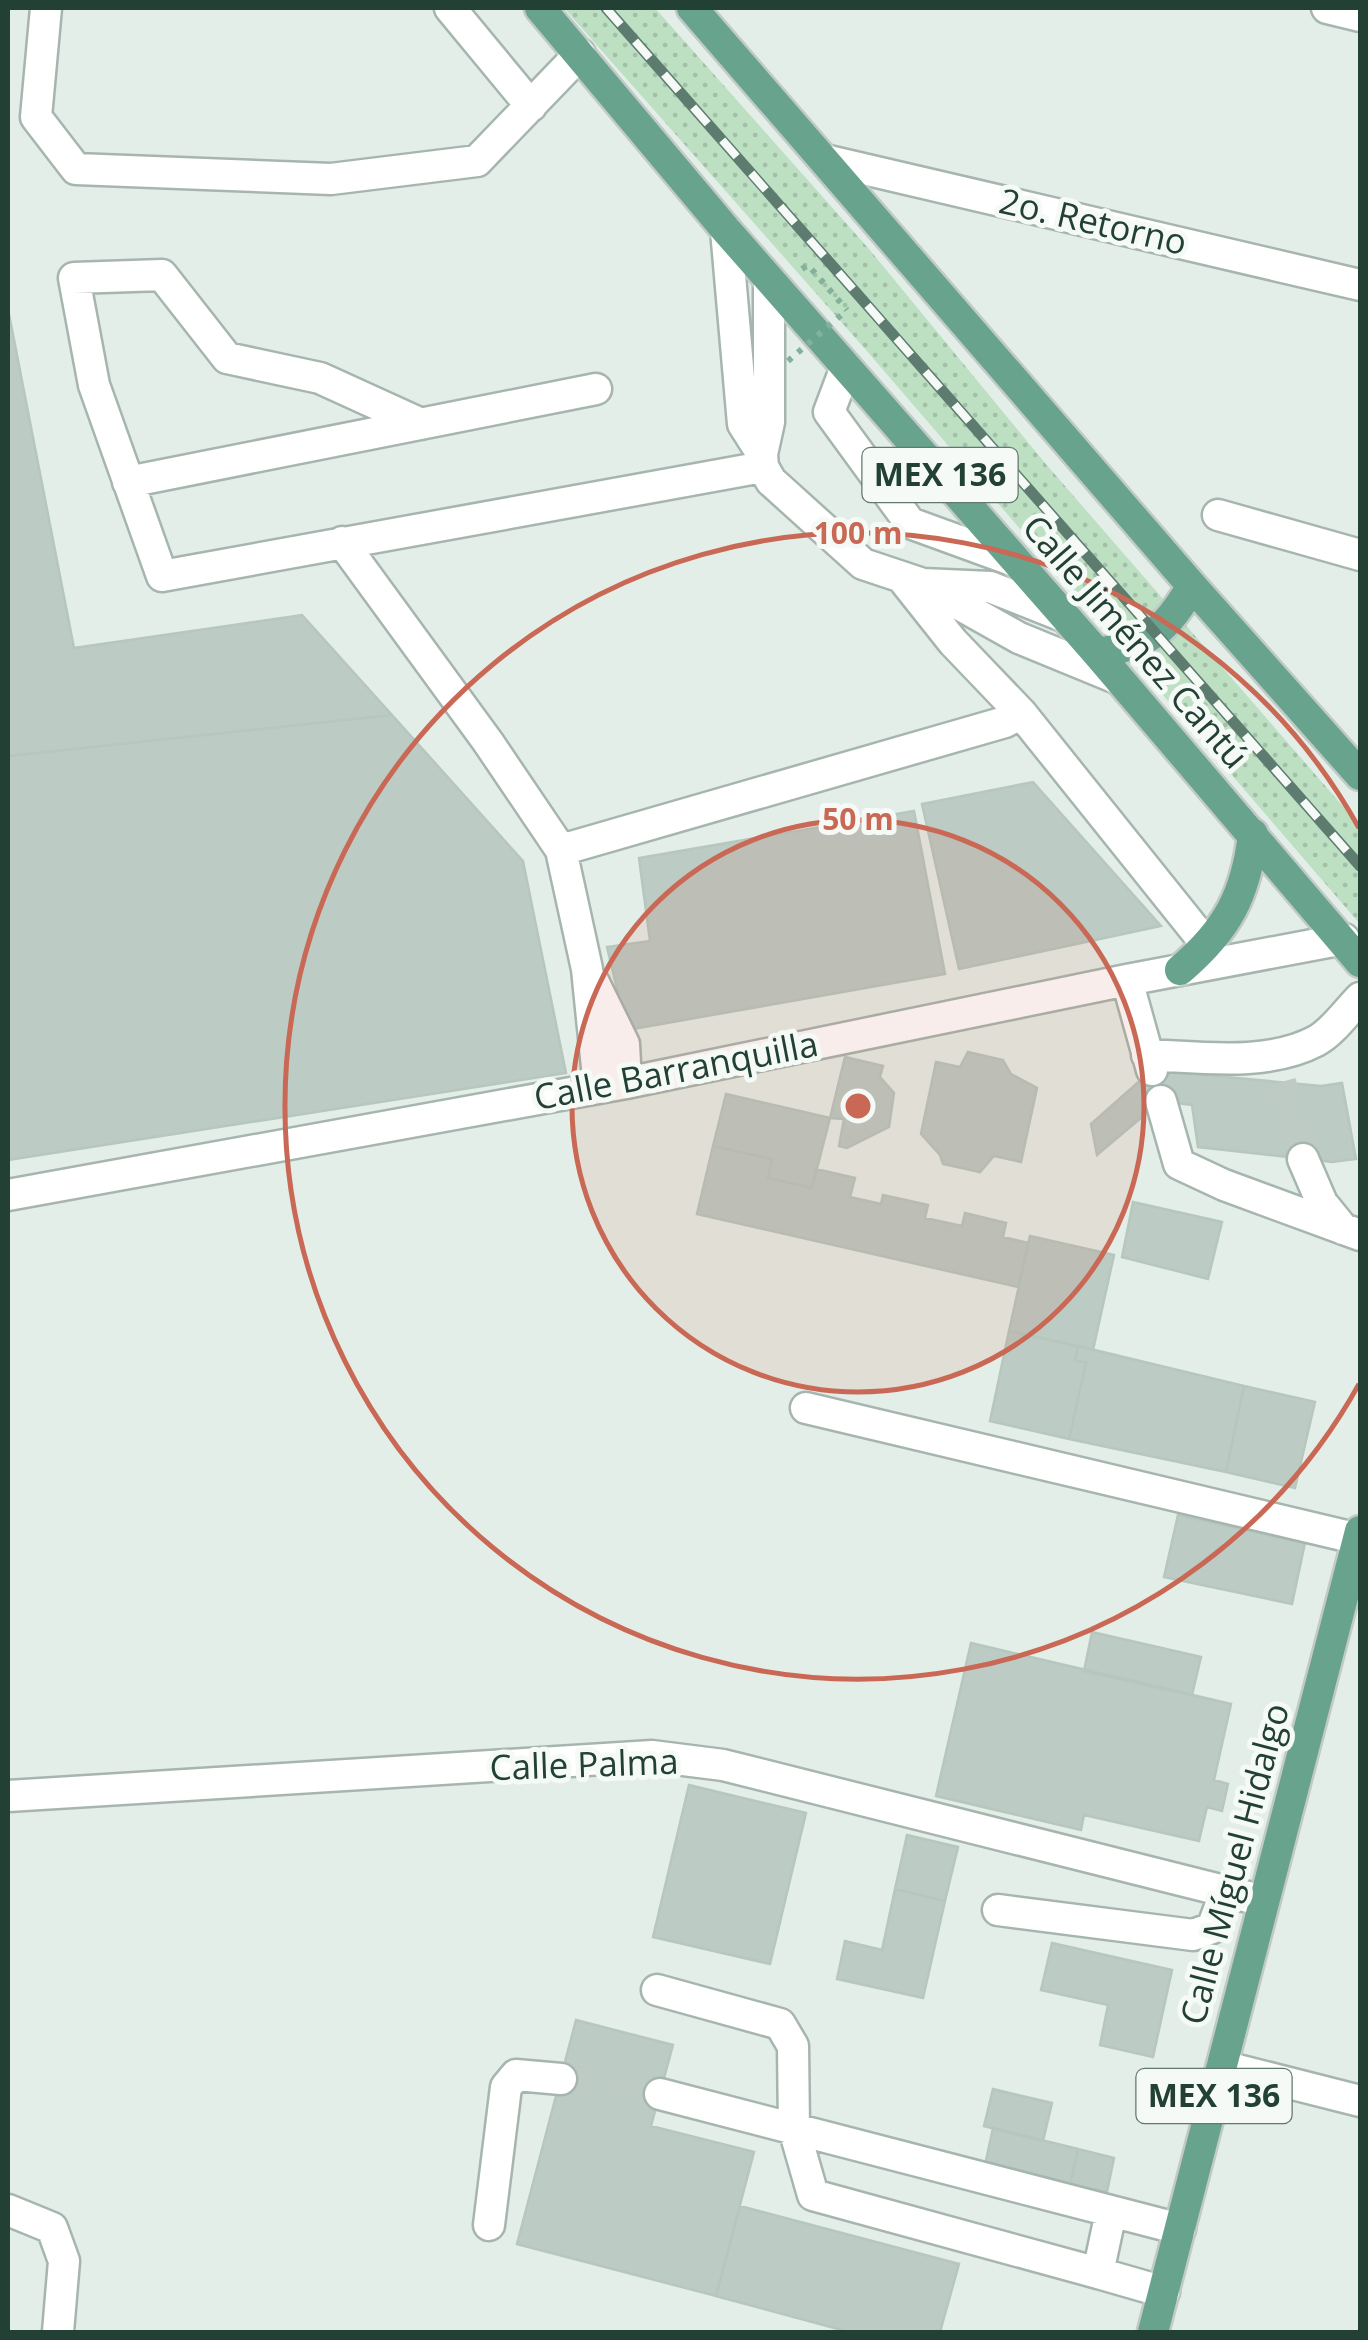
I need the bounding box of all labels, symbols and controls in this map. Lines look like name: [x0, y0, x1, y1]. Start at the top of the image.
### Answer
street label: 2o. Retorno: [995, 176, 1192, 265]
road number: MEX 136: [862, 448, 1018, 502]
street label: Calle Jiménez Cantú: [1013, 504, 1259, 778]
text: 100 m: [814, 512, 902, 553]
text: 50 m: [822, 798, 894, 839]
street label: Calle Barranquilla: [530, 1019, 822, 1120]
centre of rings: [840, 1088, 876, 1124]
street label: Calle Míguel Hidalgo: [1168, 1698, 1299, 2029]
street label: Calle Palma: [489, 1737, 679, 1790]
road number: MEX 136: [1136, 2069, 1292, 2123]

